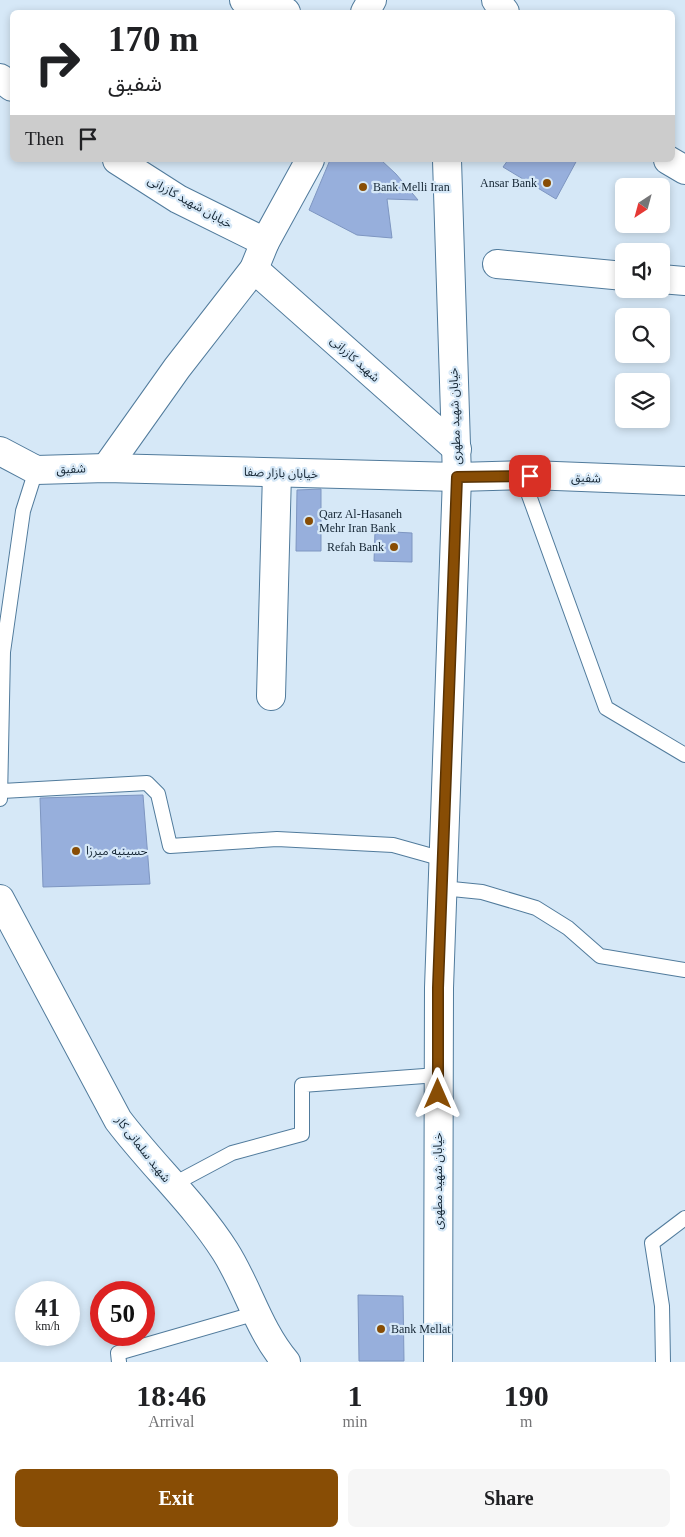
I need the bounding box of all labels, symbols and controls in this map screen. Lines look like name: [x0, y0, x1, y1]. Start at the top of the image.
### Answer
text: 170 m: [108, 20, 198, 59]
icon: right: [25, 30, 90, 95]
text: شفیق: [108, 71, 162, 96]
icon: arrive: [74, 125, 102, 153]
text: Then: [25, 128, 64, 149]
street label: خیابان شهید کازرانی: [145, 173, 235, 231]
place label: Ansar Bank: [480, 176, 537, 190]
marker: Ansar Bank: [541, 177, 553, 189]
north arrow: [615, 178, 670, 232]
map controls: [615, 178, 670, 428]
place label: Bank Melli Iran: [373, 180, 450, 194]
marker: Bank Melli Iran: [357, 181, 369, 193]
button: sound: [615, 243, 670, 298]
button: search: [615, 308, 670, 363]
street label: شهید کازرانی: [328, 333, 382, 385]
street label: خیابان شهید مطهری: [446, 367, 464, 465]
button: layers: [615, 373, 670, 428]
pin: [509, 455, 551, 497]
street label: شفیق: [56, 461, 86, 478]
icon: arrive: [516, 462, 544, 490]
street label: خیابان بازار صفا: [244, 465, 318, 481]
street label: شفیق: [571, 470, 601, 487]
place label: Qarz Al-Hasaneh Mehr Iran Bank: [319, 507, 402, 535]
marker: Qarz Al-Hasaneh Mehr Iran Bank: [303, 515, 315, 527]
place label: Refah Bank: [327, 540, 384, 554]
marker: Refah Bank: [388, 541, 400, 553]
place label: حسینیه میرزا: [86, 844, 148, 858]
marker: حسینیه میرزا: [70, 845, 82, 857]
position arrow: [411, 1067, 463, 1119]
street label: شهید سلمانی کار: [112, 1112, 173, 1185]
street label: خیابان شهید مطهری: [431, 1132, 445, 1230]
speed limit sign: 50: [90, 1281, 155, 1346]
text: 41: [35, 1294, 60, 1321]
text: km/h: [35, 1319, 60, 1333]
place label: Bank Mellat: [391, 1322, 451, 1336]
marker: Bank Mellat: [375, 1323, 387, 1335]
text: 18:46: [136, 1379, 206, 1412]
text: 1: [347, 1379, 362, 1412]
text: 190: [504, 1379, 549, 1412]
text: Arrival: [148, 1413, 194, 1430]
text: min: [343, 1413, 367, 1430]
text: m: [520, 1413, 532, 1430]
button: Exit: [15, 1469, 338, 1527]
button: Share: [348, 1469, 670, 1527]

